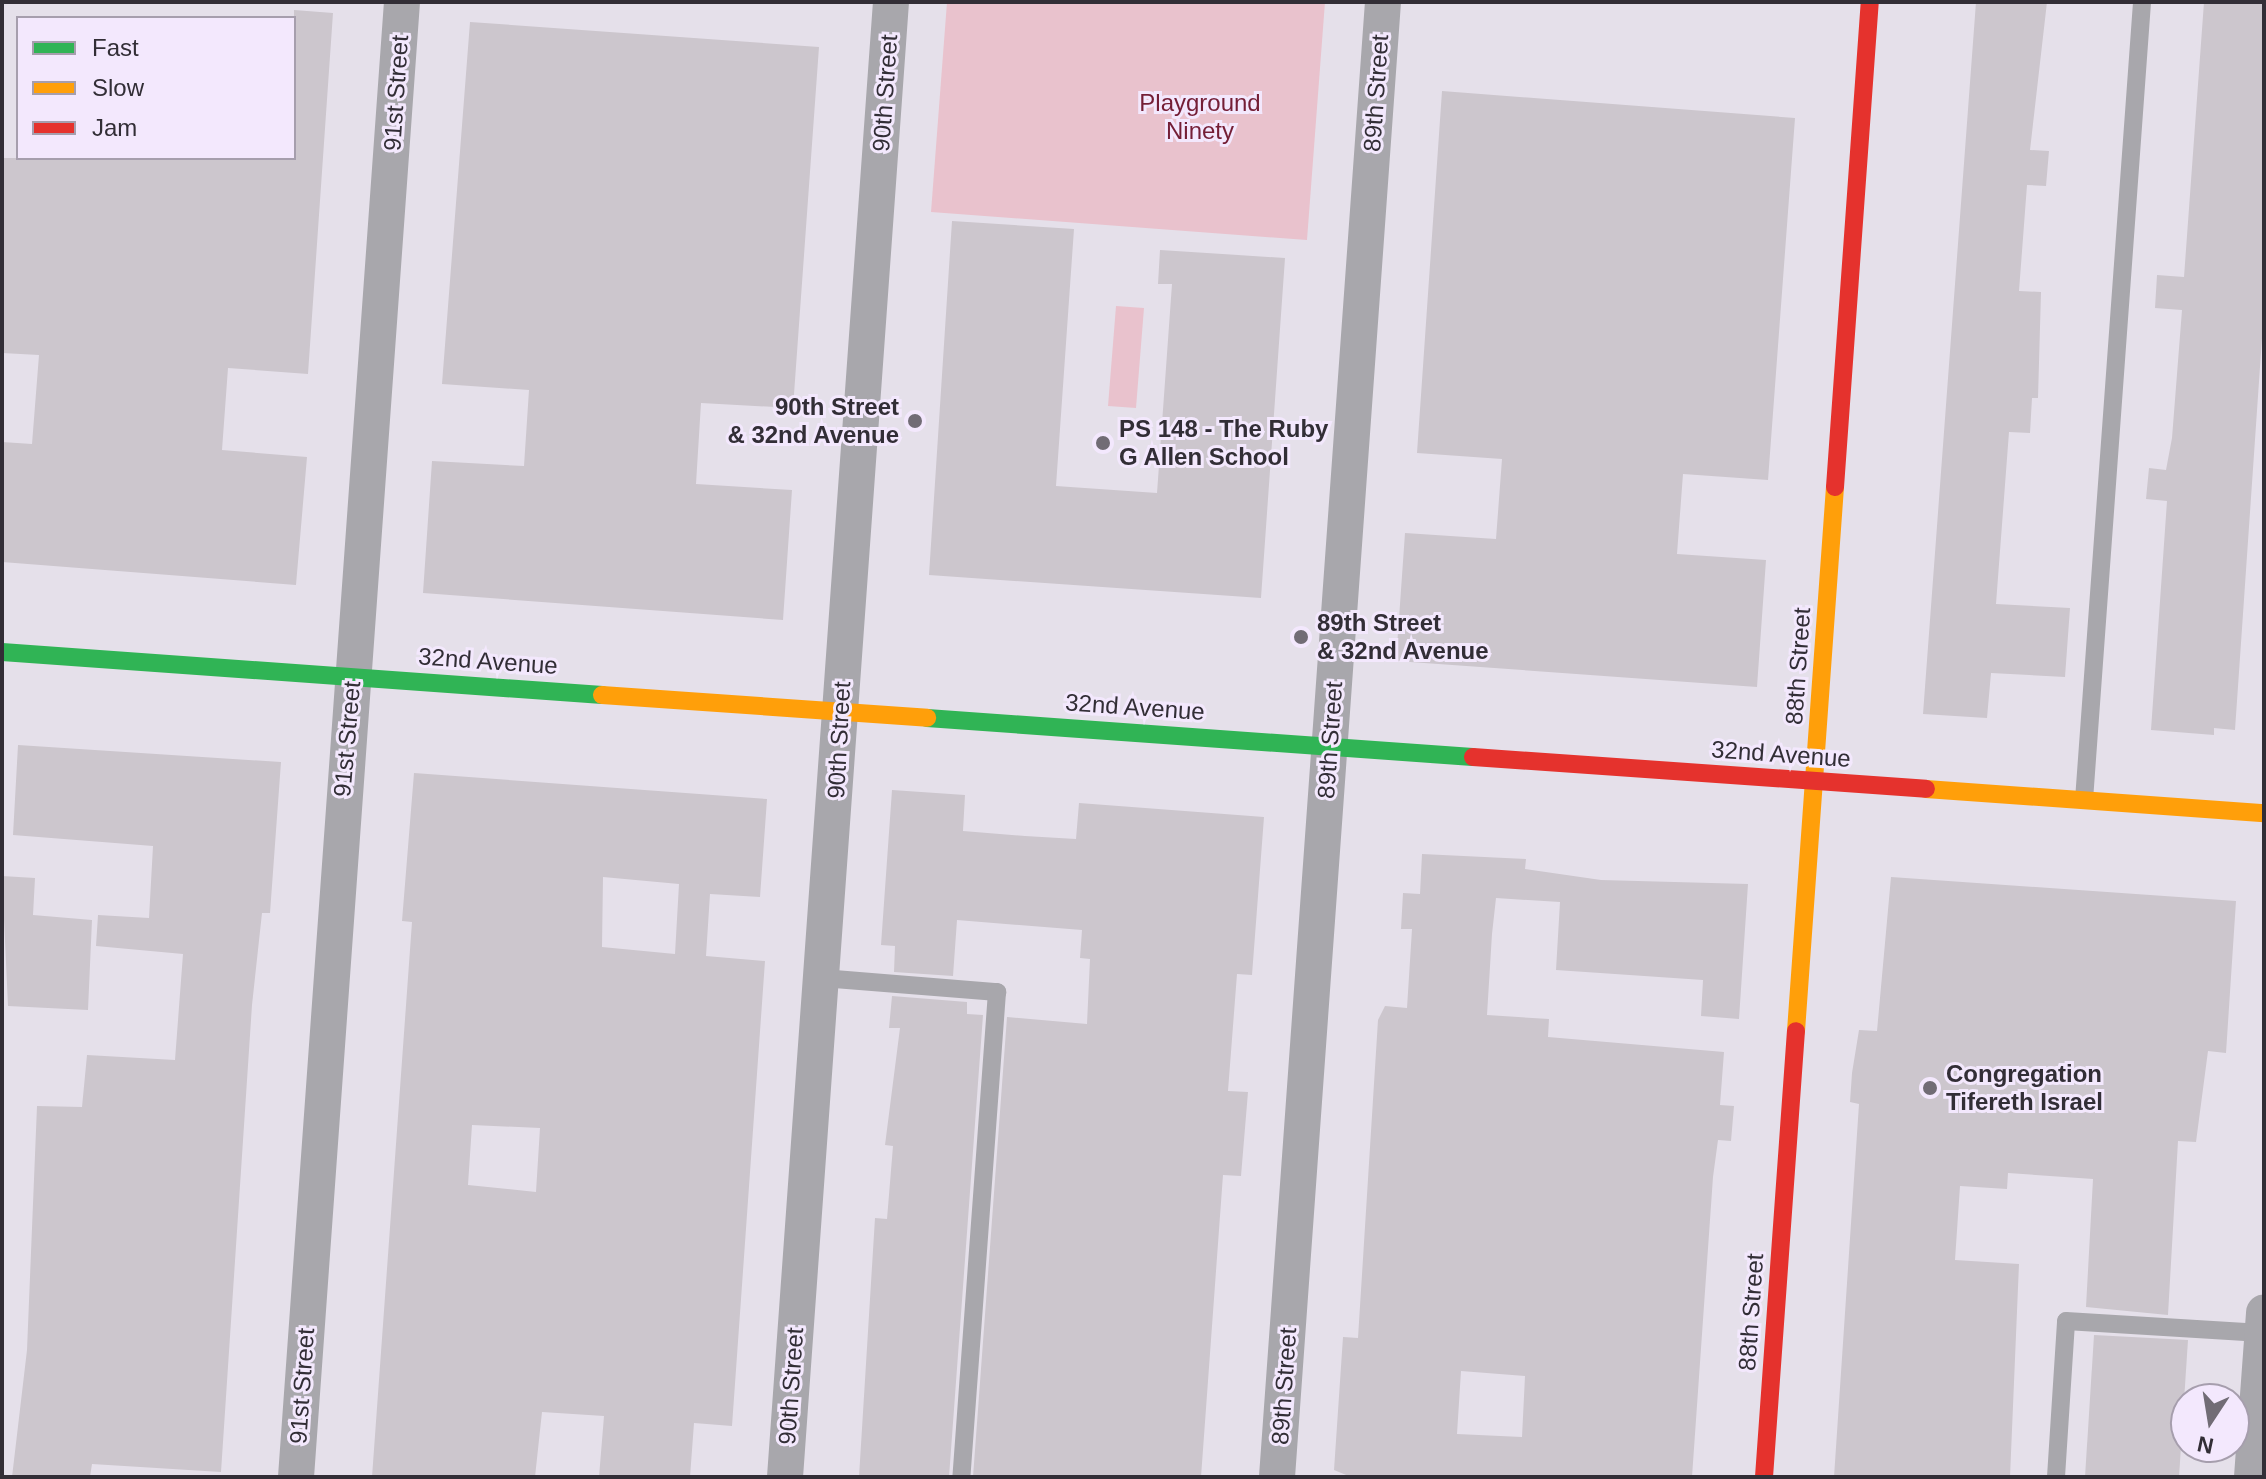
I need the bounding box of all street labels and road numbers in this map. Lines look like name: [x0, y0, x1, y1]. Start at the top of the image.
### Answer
street label: 90th Street: [867, 33, 903, 153]
street label: 89th Street: [1358, 33, 1394, 153]
street label: 91st Street: [378, 34, 414, 152]
street label: 88th Street: [1780, 606, 1816, 726]
street label: 32nd Avenue: [417, 642, 559, 680]
street label: 91st Street: [328, 680, 366, 798]
street label: 89th Street: [1312, 680, 1348, 800]
street label: 90th Street: [822, 681, 856, 799]
street label: 32nd Avenue: [1064, 688, 1206, 726]
street label: 32nd Avenue: [1710, 735, 1852, 773]
street label: 88th Street: [1733, 1252, 1769, 1372]
street label: 90th Street: [773, 1326, 809, 1446]
street label: 89th Street: [1266, 1326, 1302, 1446]
street label: 91st Street: [284, 1327, 320, 1445]

